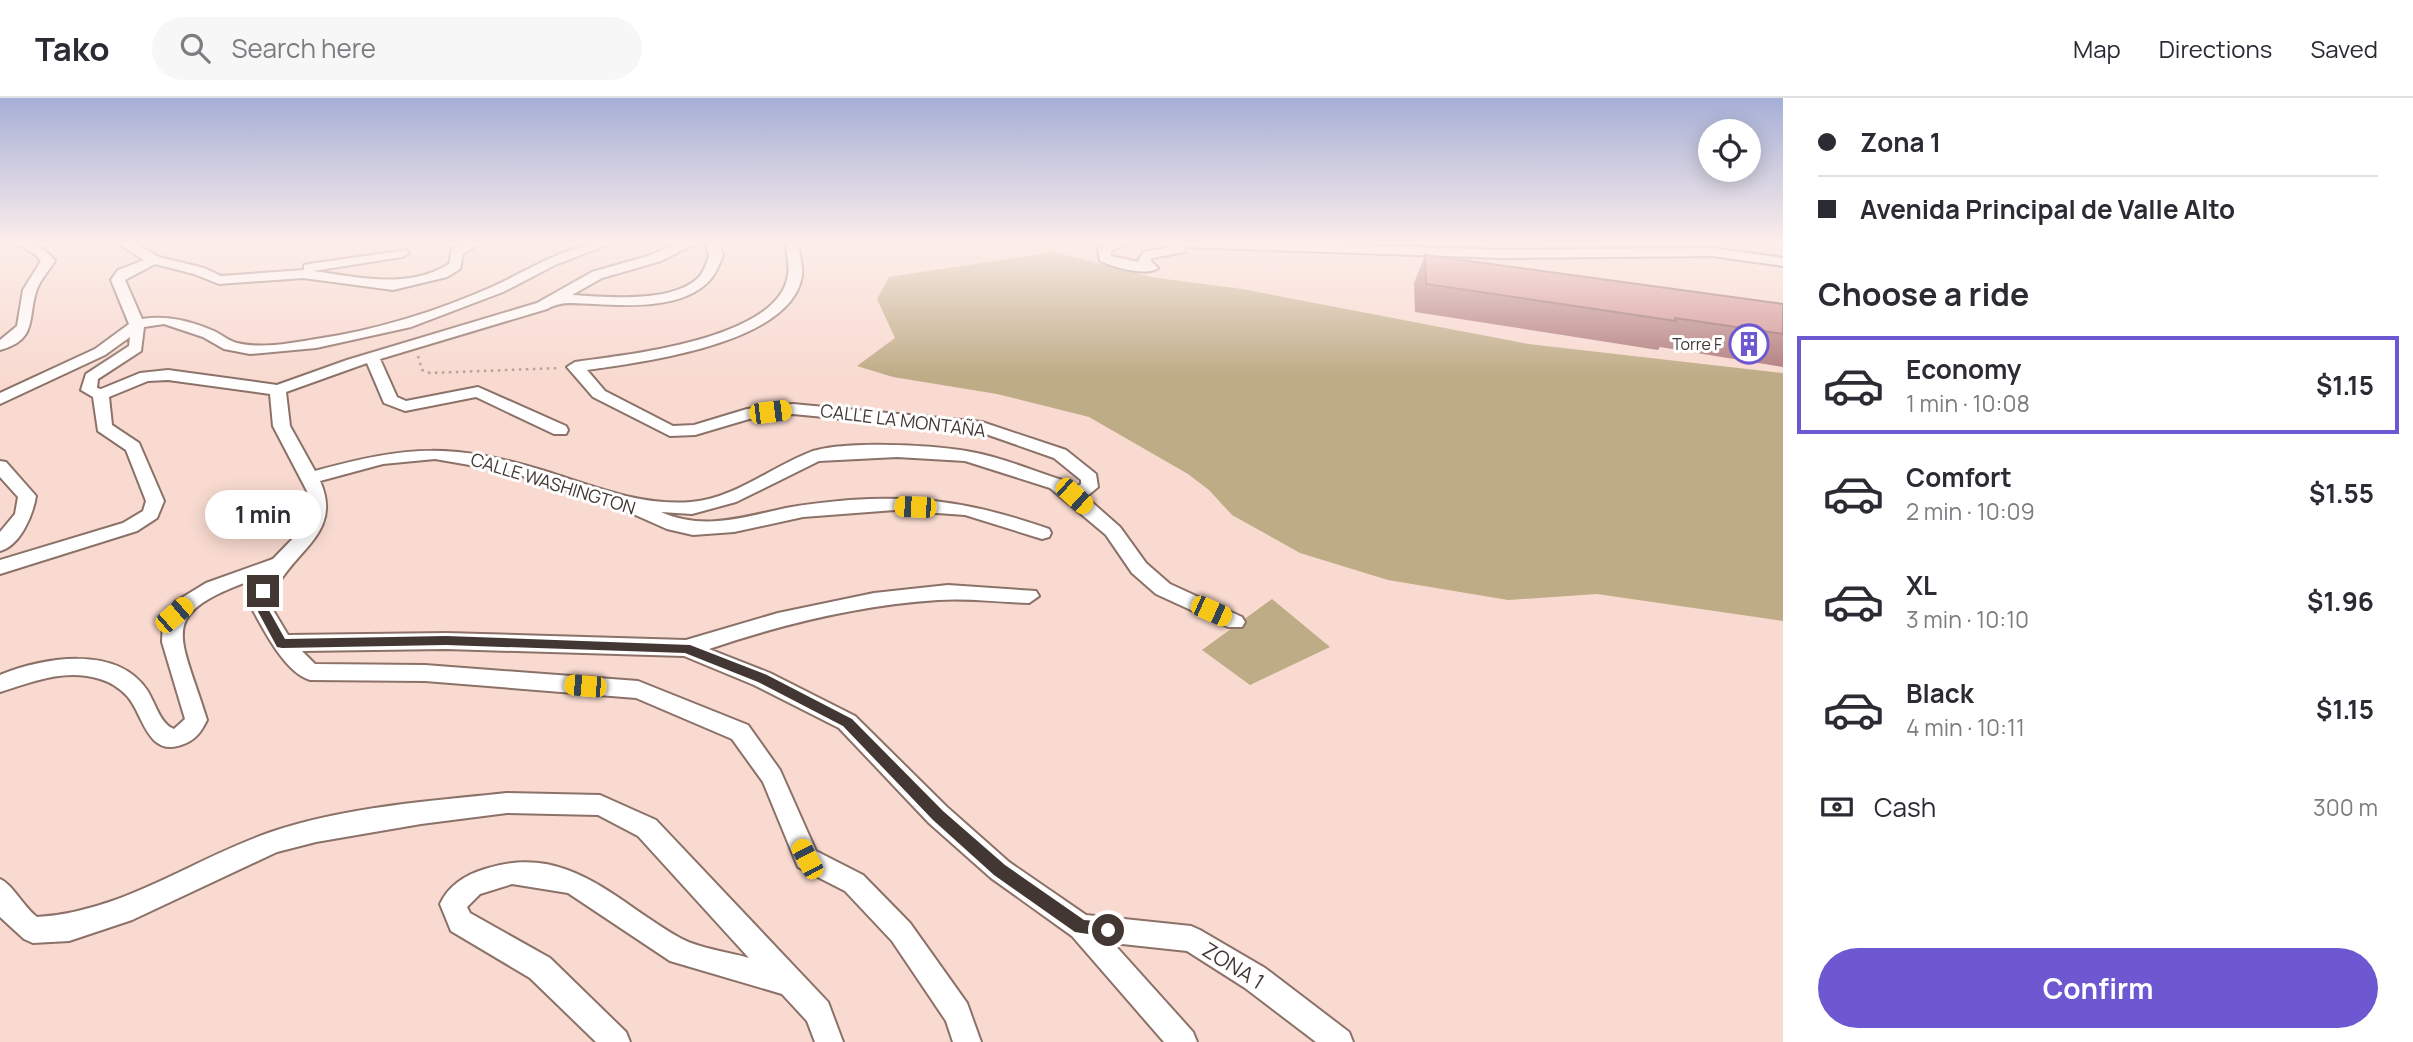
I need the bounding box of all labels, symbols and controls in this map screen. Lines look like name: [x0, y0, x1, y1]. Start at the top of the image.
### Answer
search box: [152, 17, 642, 80]
text: Tako: [35, 26, 110, 71]
icon: search: [176, 29, 214, 67]
text: Search here: [232, 30, 376, 66]
text: Map: [2073, 32, 2121, 65]
text: Directions: [2159, 32, 2272, 65]
text: Saved: [2310, 32, 2378, 65]
map controls: [1698, 119, 1761, 182]
button: locate: [1698, 119, 1761, 182]
text: Zona 1: [1860, 124, 1941, 160]
text: Avenida Principal de Valle Alto: [1860, 191, 2235, 227]
text: Choose a ride: [1818, 272, 2029, 316]
building icon: Torre F: [1728, 323, 1770, 365]
place label: Torre F: [1672, 333, 1722, 355]
text: Economy: [1906, 351, 2021, 387]
icon: car: [1822, 354, 1885, 417]
text: $1.15: [2316, 367, 2374, 403]
text: 1 min · 10:08: [1906, 387, 2030, 419]
street label: CALLE LA MONTAÑA: [819, 398, 988, 442]
car: [748, 399, 793, 425]
street label: CALLE WASHINGTON: [468, 447, 639, 520]
text: Comfort: [1906, 459, 2012, 495]
icon: car: [1822, 462, 1885, 525]
car: [1052, 474, 1097, 518]
text: $1.55: [2309, 475, 2374, 511]
callout: 1 min: [205, 490, 321, 538]
text: 2 min · 10:09: [1906, 495, 2035, 527]
car: [894, 496, 937, 518]
text: 1 min: [235, 498, 291, 530]
text: XL: [1906, 567, 1937, 603]
icon: car: [1822, 570, 1885, 633]
route end: [247, 575, 279, 607]
text: $1.96: [2307, 583, 2374, 619]
car: [152, 593, 197, 637]
car: [1188, 593, 1235, 629]
text: 3 min · 10:10: [1906, 603, 2029, 635]
car: [564, 674, 607, 698]
text: Black: [1906, 675, 1974, 711]
icon: car: [1822, 678, 1885, 741]
text: $1.15: [2316, 691, 2374, 727]
text: 4 min · 10:11: [1906, 711, 2025, 743]
icon: cash: [1818, 788, 1856, 826]
text: Cash: [1874, 789, 1936, 825]
text: 300 m: [2313, 791, 2378, 823]
car: [788, 836, 827, 882]
route start: [1092, 914, 1124, 946]
street label: ZONA 1: [1197, 935, 1270, 995]
button: Confirm: [1818, 948, 2378, 1028]

